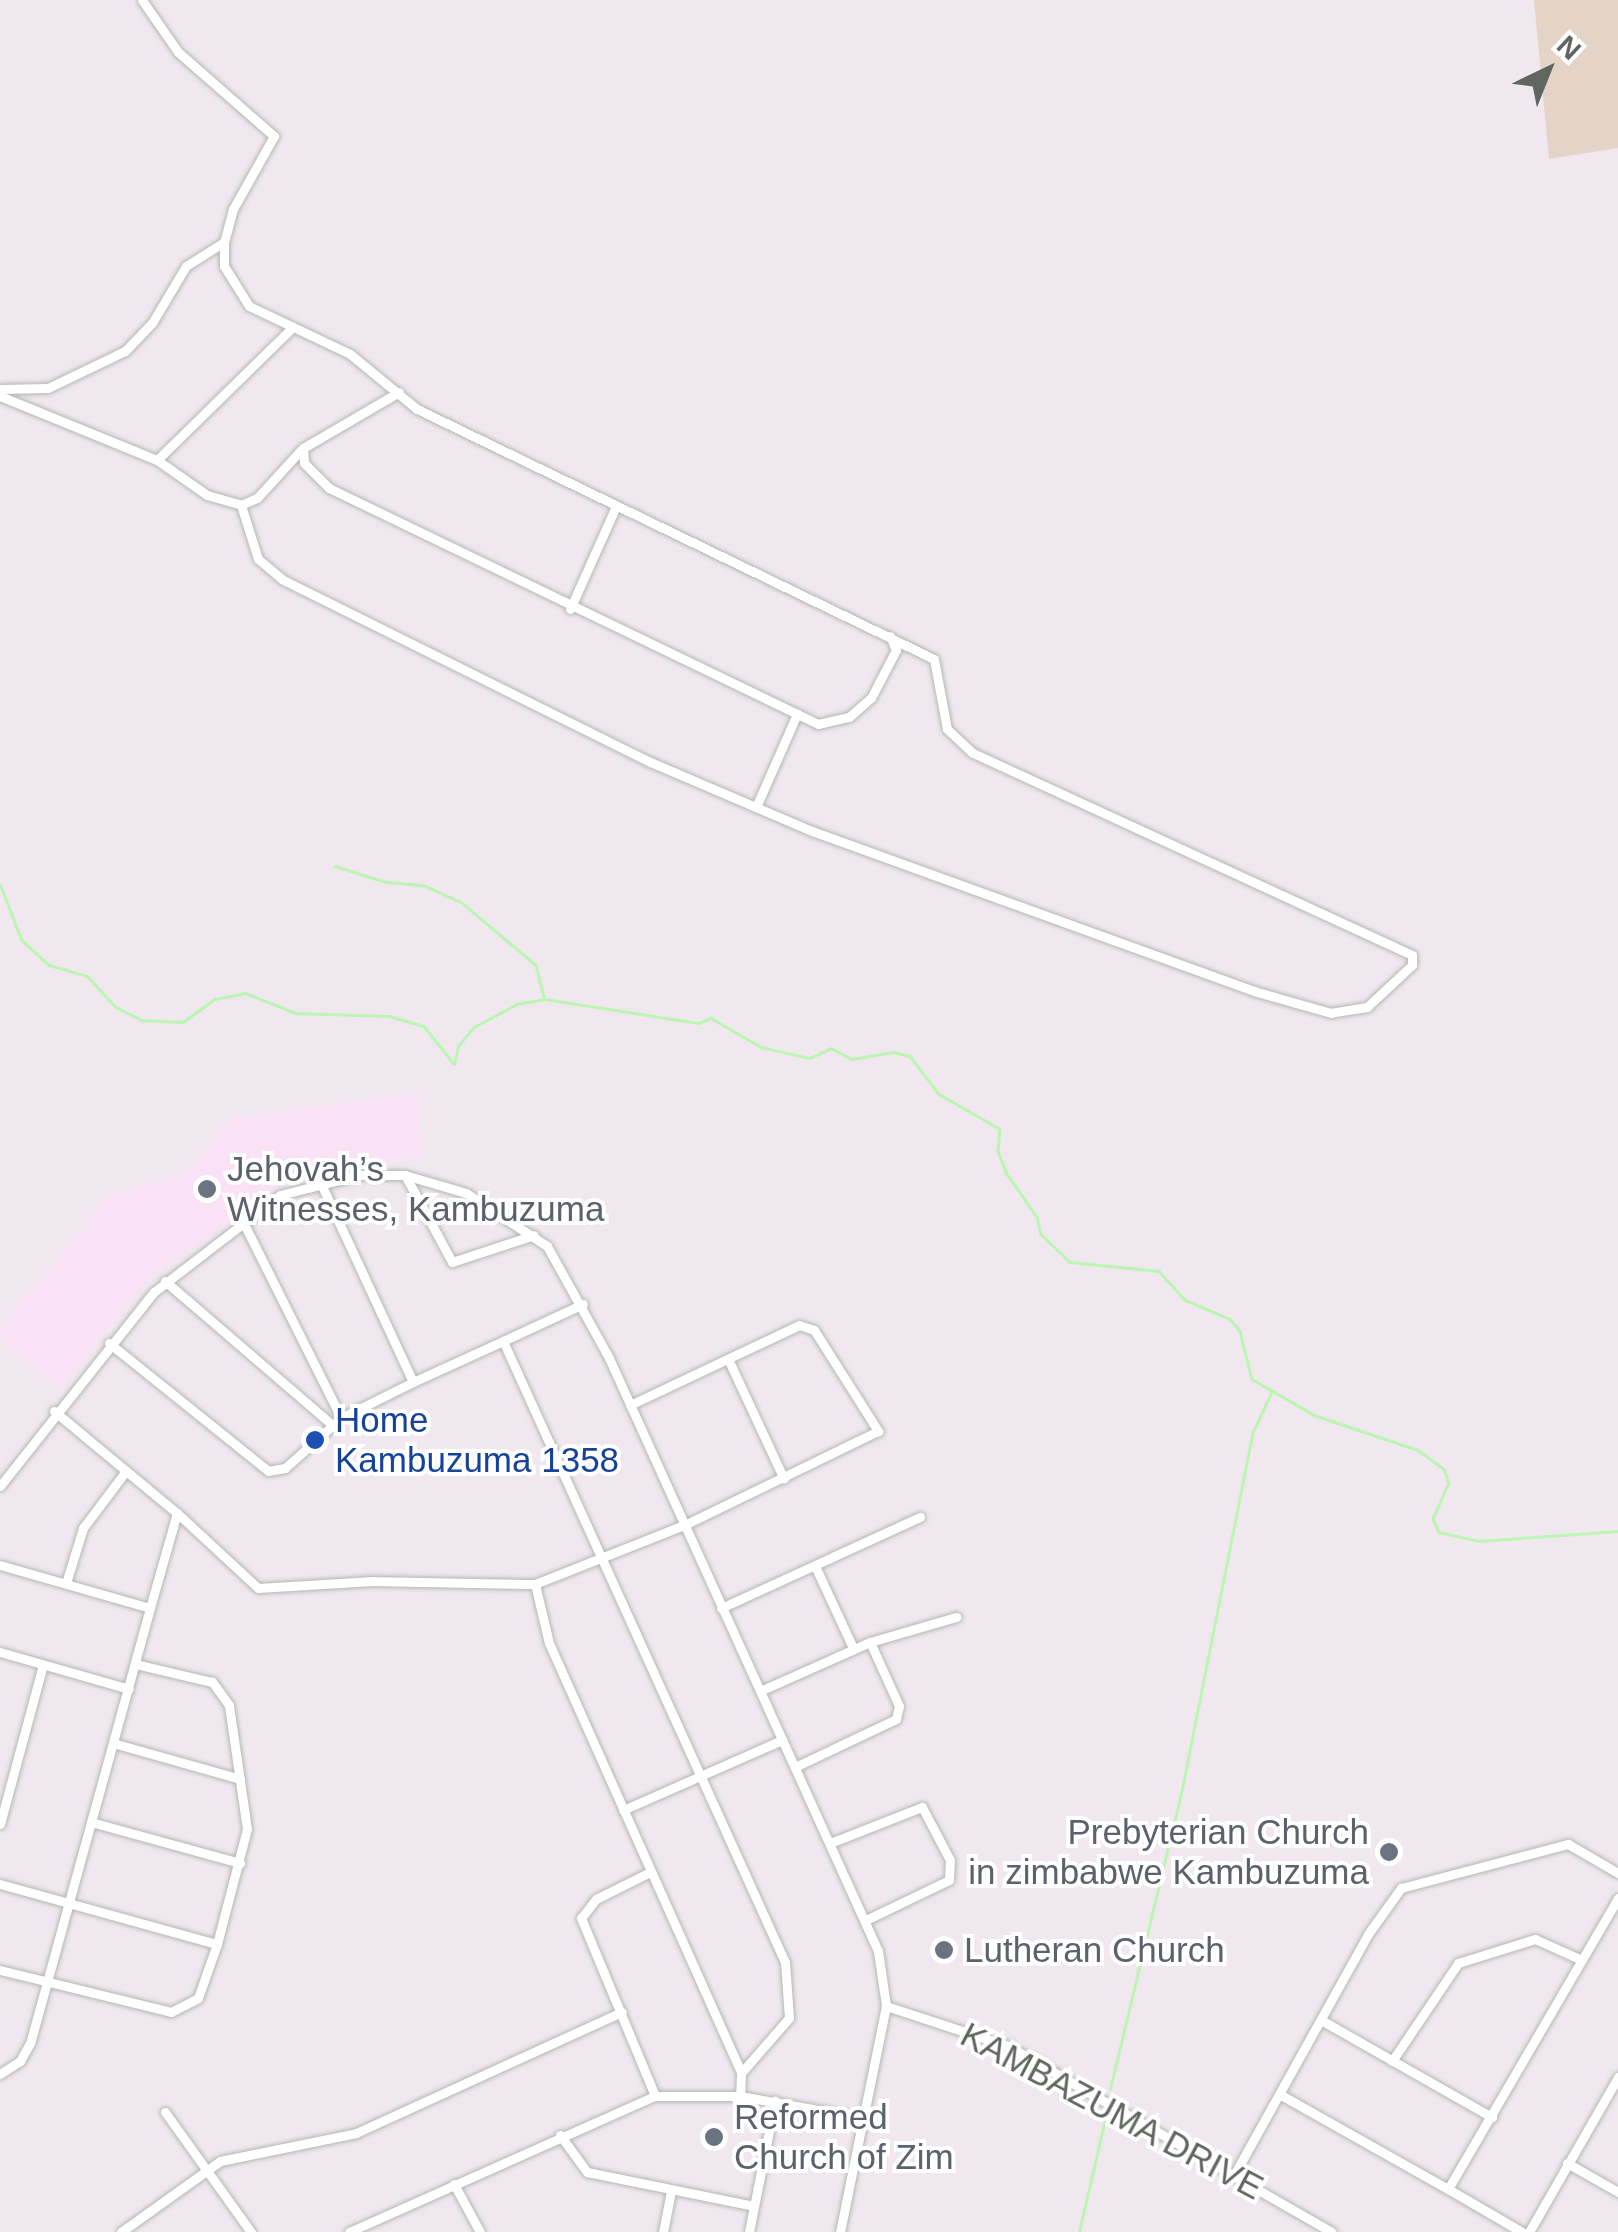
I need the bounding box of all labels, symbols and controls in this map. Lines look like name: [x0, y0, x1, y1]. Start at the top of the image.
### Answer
north arrow: [1498, 20, 1598, 120]
text: N: [1551, 29, 1587, 66]
place label: Jehovah’s Witnesses, Kambuzuma: [227, 1148, 604, 1230]
marker: Jehovah’s Witnesses, Kambuzuma: [196, 1178, 218, 1200]
place label: Home Kambuzuma 1358: [335, 1399, 619, 1481]
marker: Home Kambuzuma 1358: [304, 1429, 326, 1451]
place label: Prebyterian Church in zimbabwe Kambuzuma: [968, 1811, 1369, 1893]
marker: Prebyterian Church in zimbabwe Kambuzuma: [1378, 1841, 1400, 1863]
place label: Lutheran Church: [964, 1929, 1225, 1971]
marker: Lutheran Church: [933, 1939, 955, 1961]
street label: KAMBAZUMA DRIVE: [953, 2013, 1271, 2209]
place label: Reformed Church of Zim: [734, 2096, 954, 2178]
marker: Reformed Church of Zim: [703, 2126, 725, 2148]

